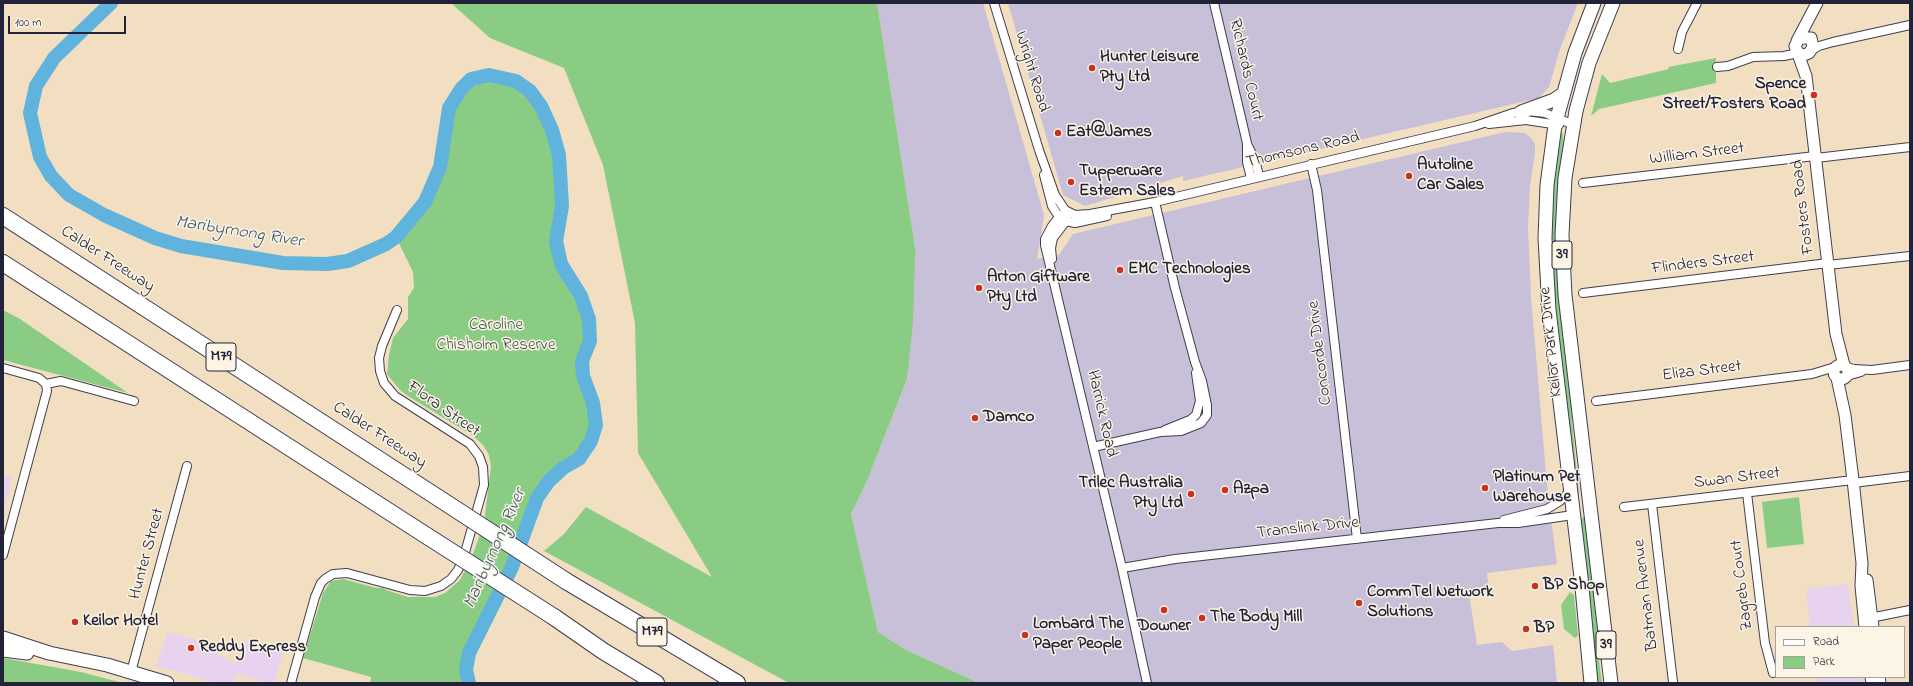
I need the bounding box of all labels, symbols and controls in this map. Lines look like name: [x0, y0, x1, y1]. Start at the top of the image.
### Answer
scale bar: [10, 8, 128, 34]
text: 100 m: [15, 14, 42, 32]
street label: Richards Court: [1223, 17, 1267, 123]
street label: Wright Road: [1009, 29, 1053, 115]
place label: Hunter Leisure Pty Ltd: [1100, 48, 1199, 88]
marker: Hunter Leisure Pty Ltd: [1087, 63, 1097, 73]
place label: Spence Street/Fosters Road: [1662, 75, 1806, 115]
marker: Spence Street/Fosters Road: [1809, 90, 1819, 100]
place label: Eat@James: [1066, 123, 1152, 143]
marker: Eat@James: [1053, 128, 1063, 138]
street label: Thomsons Road: [1244, 128, 1362, 174]
street label: William Street: [1648, 139, 1746, 171]
place label: Autoline Car Sales: [1417, 156, 1484, 196]
street label: Fosters Road: [1788, 158, 1820, 256]
place label: Tupperware Esteem Sales: [1079, 162, 1176, 202]
marker: Autoline Car Sales: [1404, 171, 1414, 181]
marker: Tupperware Esteem Sales: [1066, 177, 1076, 187]
water label: Maribyrnong River: [174, 212, 304, 254]
street label: Calder Freeway: [56, 222, 158, 298]
road number: 39: [1552, 241, 1572, 269]
street label: Flinders Street: [1650, 248, 1756, 280]
place label: EMC Technologies: [1128, 260, 1251, 280]
marker: EMC Technologies: [1115, 265, 1125, 275]
place label: Arton Giftware Pty Ltd: [987, 268, 1090, 308]
marker: Arton Giftware Pty Ltd: [974, 283, 984, 293]
street label: Keilor Park Drive: [1536, 286, 1568, 398]
street label: Concorde Drive: [1304, 300, 1338, 406]
park label: Caroline Chisholm Reserve: [436, 316, 556, 356]
road number: M79: [206, 343, 236, 371]
street label: Eliza Street: [1661, 357, 1743, 387]
street label: Harrick Road: [1081, 368, 1121, 460]
street label: Flora Street: [403, 377, 483, 443]
street label: Calder Freeway: [328, 398, 430, 474]
place label: Damco: [983, 408, 1034, 428]
marker: Damco: [970, 413, 980, 423]
street label: Swan Street: [1693, 464, 1781, 494]
place label: Platinum Pet Warehouse: [1493, 468, 1580, 508]
place label: Trilec Australia Pty Ltd: [1079, 474, 1183, 514]
place label: Azpa: [1233, 480, 1269, 500]
marker: Platinum Pet Warehouse: [1480, 483, 1490, 493]
marker: Azpa: [1220, 485, 1230, 495]
water label: Maribyrnong River: [460, 486, 532, 612]
marker: Trilec Australia Pty Ltd: [1186, 489, 1196, 499]
street label: Hunter Street: [126, 506, 170, 602]
street label: Translink Drive: [1256, 513, 1360, 545]
street label: Batman Avenue: [1630, 538, 1664, 652]
street label: Zagreb Court: [1727, 538, 1759, 632]
place label: BP Shop: [1543, 576, 1605, 596]
marker: BP Shop: [1530, 581, 1540, 591]
place label: CommTel Network Solutions: [1367, 583, 1493, 623]
marker: CommTel Network Solutions: [1354, 598, 1364, 608]
marker: Downer: [1159, 605, 1169, 615]
place label: The Body Mill: [1210, 608, 1302, 628]
place label: Keilor Hotel: [83, 612, 158, 632]
marker: The Body Mill: [1197, 613, 1207, 623]
place label: Lombard The Paper People: [1033, 615, 1124, 655]
marker: Keilor Hotel: [70, 617, 80, 627]
place label: Downer: [1137, 617, 1191, 637]
road number: M79: [637, 618, 667, 646]
place label: BP: [1534, 619, 1554, 639]
marker: BP: [1521, 624, 1531, 634]
legend: [1775, 626, 1905, 678]
marker: Lombard The Paper People: [1020, 630, 1030, 640]
road number: 39: [1596, 631, 1616, 659]
text: Road: [1813, 633, 1839, 651]
place label: Reddy Express: [199, 638, 306, 658]
marker: Reddy Express: [186, 643, 196, 653]
text: Park: [1813, 653, 1835, 671]

